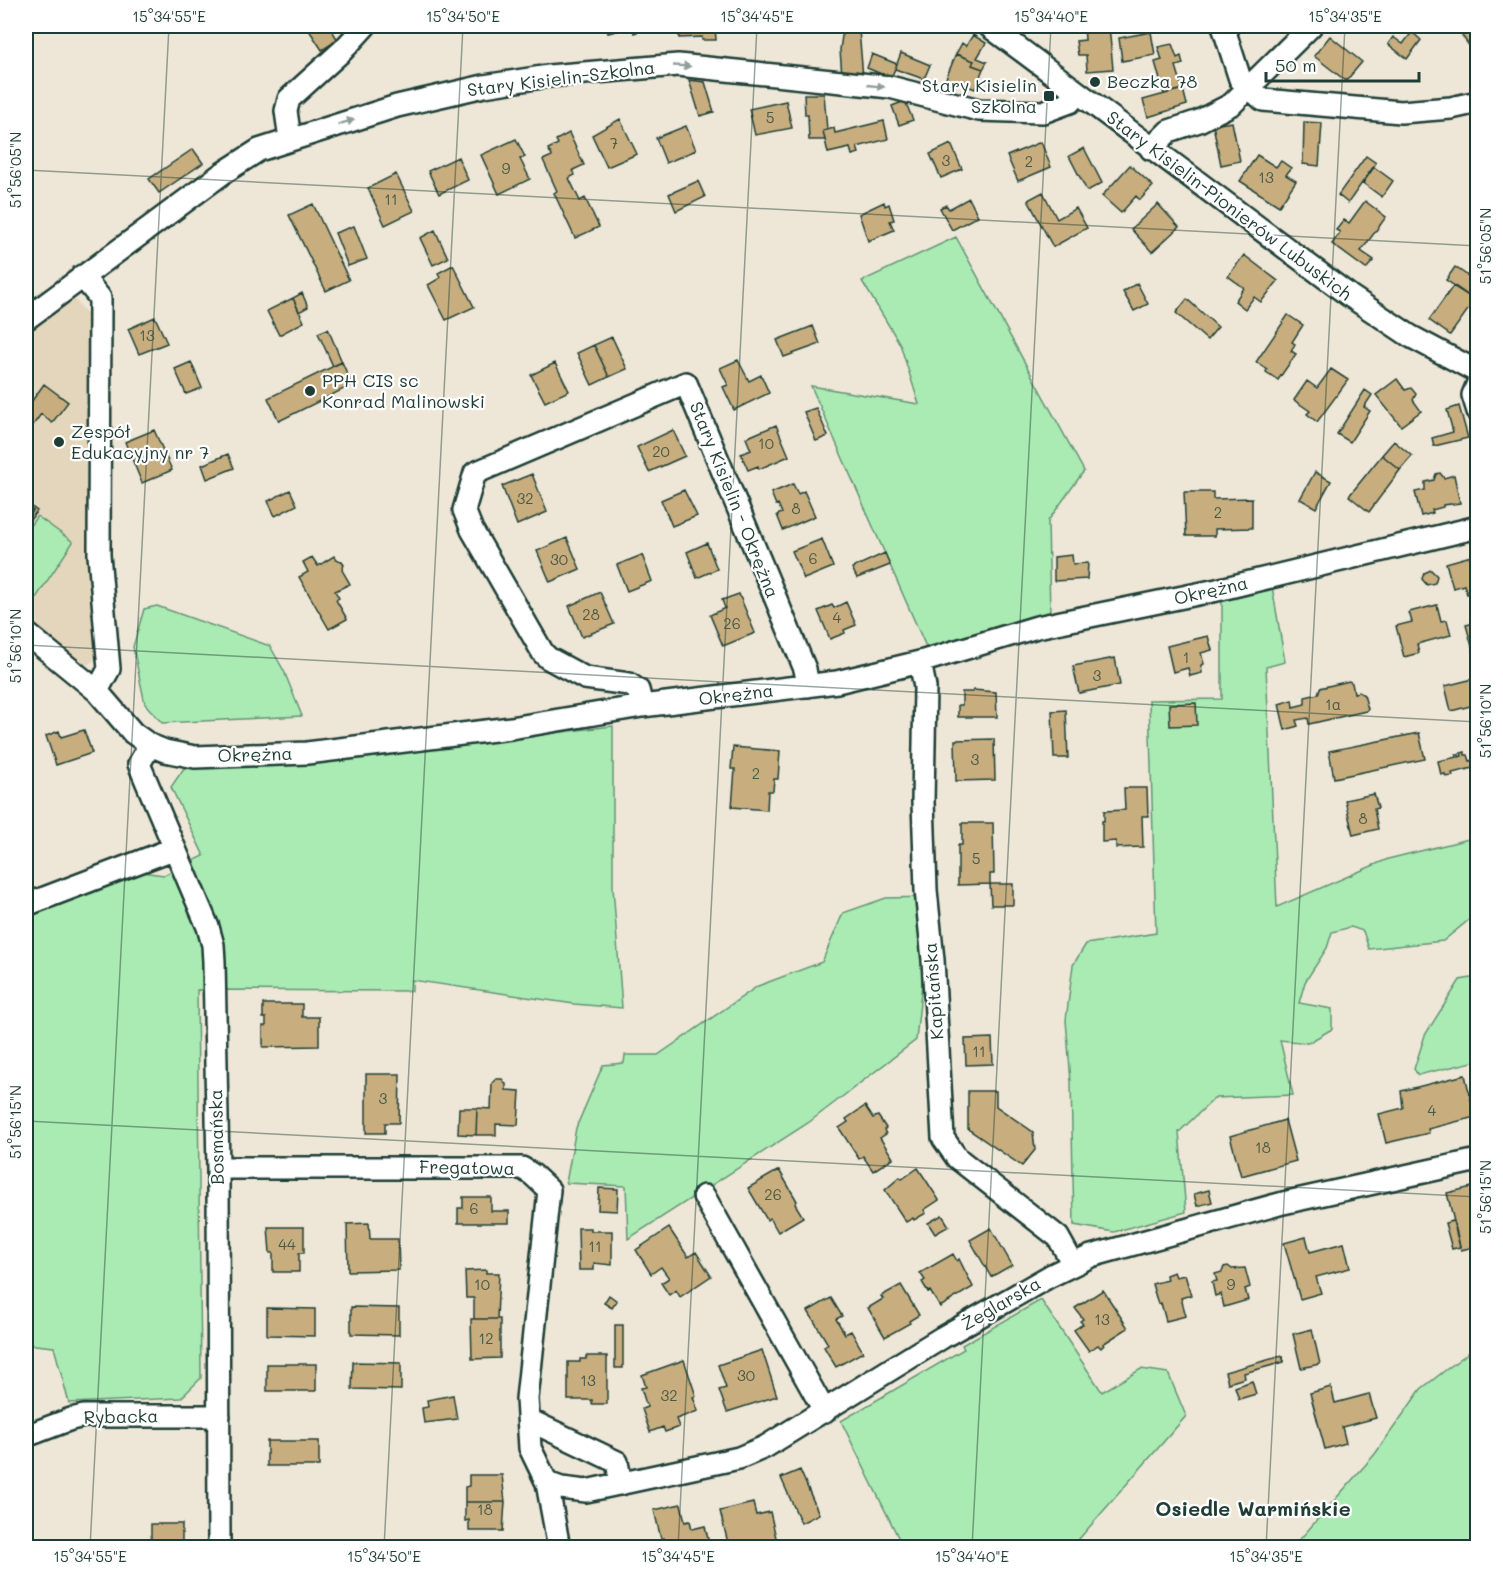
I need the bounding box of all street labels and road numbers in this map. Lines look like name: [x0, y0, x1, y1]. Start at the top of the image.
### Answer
street label: Stary Kisielin-Szkolna: [466, 55, 656, 101]
street label: Stary Kisielin-Pionierów Lubuskich: [1102, 105, 1357, 305]
street label: Stary Kisielin - Okrężna: [685, 398, 785, 601]
street label: Okrężna: [1171, 570, 1250, 610]
street label: Okrężna: [697, 678, 775, 710]
street label: Okrężna: [217, 741, 293, 767]
street label: Kapitańska: [918, 942, 948, 1040]
street label: Bosmańska: [203, 1089, 229, 1185]
street label: Fregatowa: [419, 1154, 515, 1180]
street label: Żeglarska: [956, 1271, 1045, 1336]
street label: Rybacka: [83, 1403, 159, 1429]

